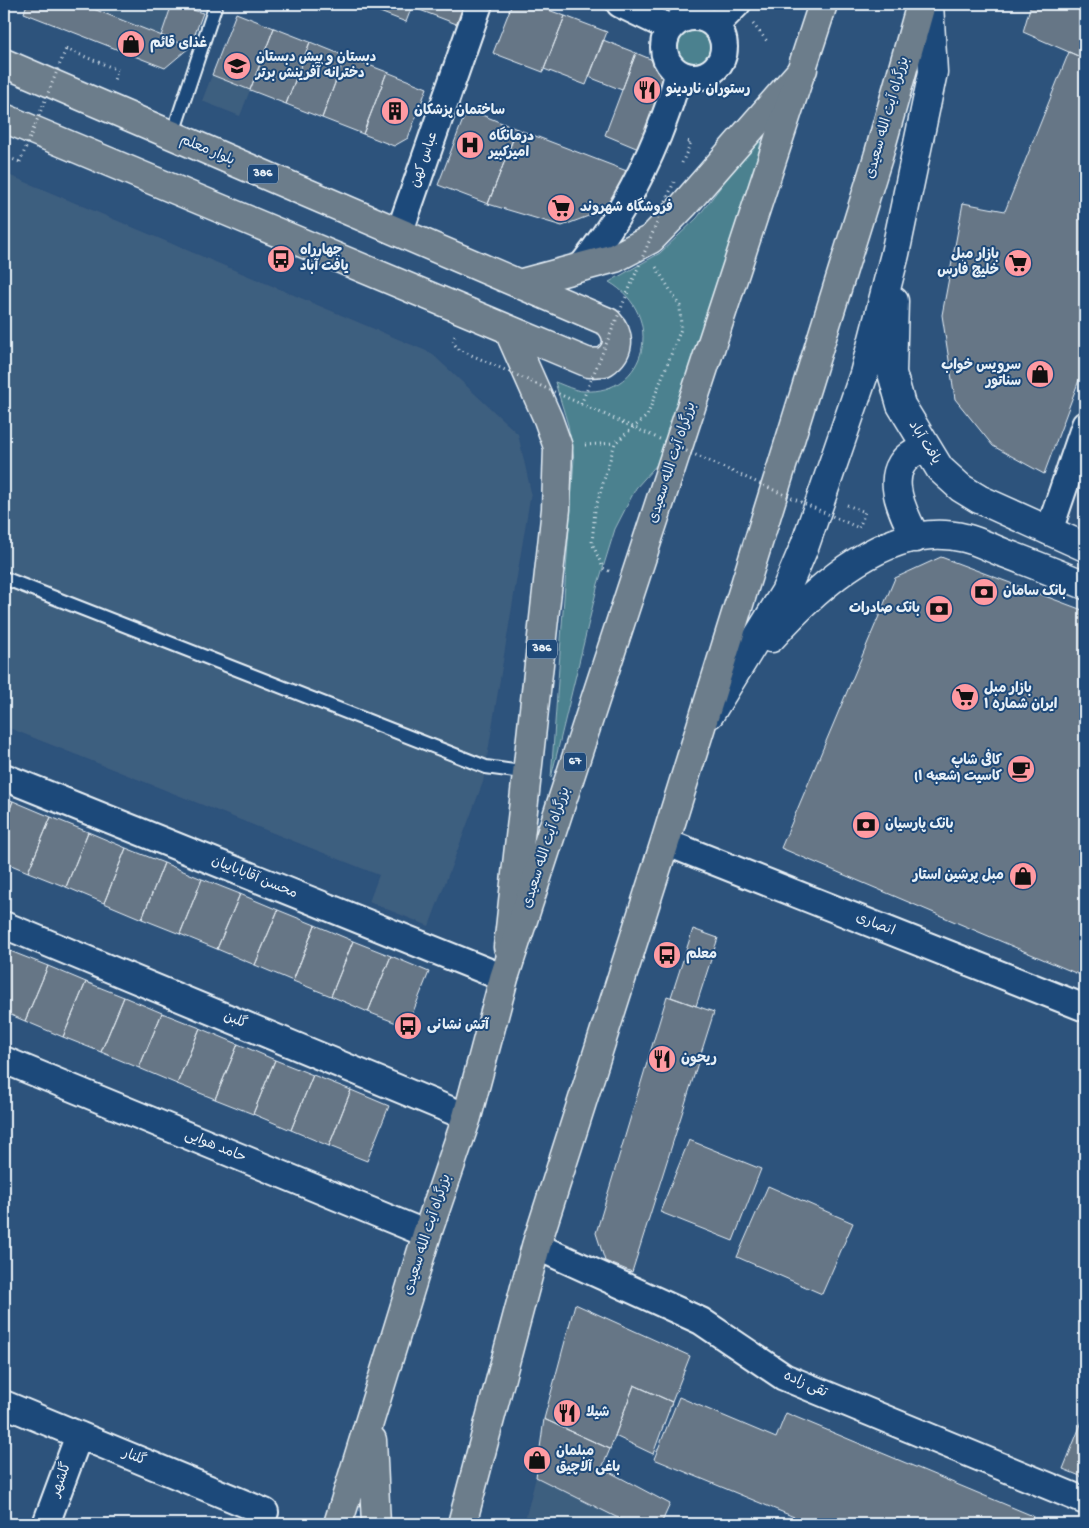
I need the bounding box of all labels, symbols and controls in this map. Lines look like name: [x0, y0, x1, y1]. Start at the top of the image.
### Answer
shop icon: غذای قائم: [116, 29, 146, 59]
place label: غذای قائم: [150, 35, 208, 53]
place label: دبستان و پیش دبستان دخترانه آفرینش برتر: [254, 50, 376, 83]
school or university icon: دبستان و پیش دبستان دخترانه آفرینش برتر: [222, 51, 252, 81]
street label: بزرگراه آیت الله سعیدی: [861, 54, 914, 181]
restaurant icon: رستوران ناردینو: [632, 75, 662, 105]
place label: رستوران ناردینو: [665, 82, 750, 99]
building icon: ساختمان پزشکان: [380, 96, 410, 126]
place label: ساختمان پزشکان: [414, 103, 505, 120]
place label: درمانگاه امیرکبیر: [487, 126, 534, 162]
street label: عباس کهن: [408, 130, 442, 190]
hospital icon: درمانگاه امیرکبیر: [455, 130, 485, 160]
street label: بلوار معلم: [177, 132, 237, 170]
road number: 386: [248, 164, 278, 183]
supermarket icon: فروشگاه شهروند: [546, 193, 576, 223]
place label: فروشگاه شهروند: [580, 197, 673, 217]
place label: چهارراه یافت آباد: [300, 243, 349, 276]
bus stop icon: چهارراه یافت آباد: [266, 244, 296, 274]
place label: بازار مبل خلیج فارس: [937, 247, 999, 280]
supermarket icon: بازار مبل خلیج فارس: [1003, 248, 1033, 278]
place label: سرویس خواب سناتور: [941, 358, 1021, 391]
shop icon: سرویس خواب سناتور: [1025, 359, 1055, 389]
street label: بزرگراه آیت الله سعیدی: [644, 400, 701, 526]
street label: یافت آباد: [904, 417, 945, 468]
bank icon: بانک سامان: [969, 577, 999, 607]
place label: بانک سامان: [1003, 583, 1066, 601]
bank icon: بانک صادرات: [924, 594, 954, 624]
place label: بانک صادرات: [849, 600, 920, 618]
road number: 386: [527, 640, 557, 659]
place label: بازار مبل ایران شماره ۱: [984, 681, 1058, 714]
supermarket icon: بازار مبل ایران شماره ۱: [950, 682, 980, 712]
place label: کافی شاپ کاسیت (شعبه ۱): [914, 749, 1003, 786]
road number: 67: [564, 752, 586, 772]
cafe icon: کافی شاپ کاسیت (شعبه ۱): [1006, 754, 1036, 784]
street label: بزرگراه آیت الله سعیدی: [518, 785, 575, 911]
bank icon: بانک پارسیان: [851, 810, 881, 840]
place label: بانک پارسیان: [885, 816, 953, 834]
street label: محسن آقاباباییان: [208, 852, 300, 903]
shop icon: مبل پرشین استار: [1008, 861, 1038, 891]
place label: مبل پرشین استار: [911, 868, 1004, 885]
street label: انصاری: [853, 910, 897, 940]
bus stop icon: معلم: [652, 940, 682, 970]
place label: معلم: [686, 947, 717, 964]
street label: گلبن: [221, 1007, 250, 1033]
bus stop icon: آتش نشانی: [393, 1011, 423, 1041]
place label: آتش نشانی: [427, 1016, 490, 1035]
restaurant icon: ریحون: [647, 1044, 677, 1074]
place label: ریحون: [681, 1051, 717, 1068]
street label: حامد هوایی: [182, 1127, 248, 1167]
street label: بزرگراه آیت الله سعیدی: [399, 1172, 456, 1298]
street label: تقی زاده: [781, 1368, 830, 1402]
restaurant icon: شیلا: [552, 1398, 582, 1428]
place label: شیلا: [586, 1405, 609, 1422]
street label: گلنار: [119, 1443, 149, 1470]
place label: مبلمان باغی آلاچیق: [556, 1444, 620, 1477]
shop icon: مبلمان باغی آلاچیق: [522, 1445, 552, 1475]
street label: گلشهر: [46, 1460, 76, 1501]

